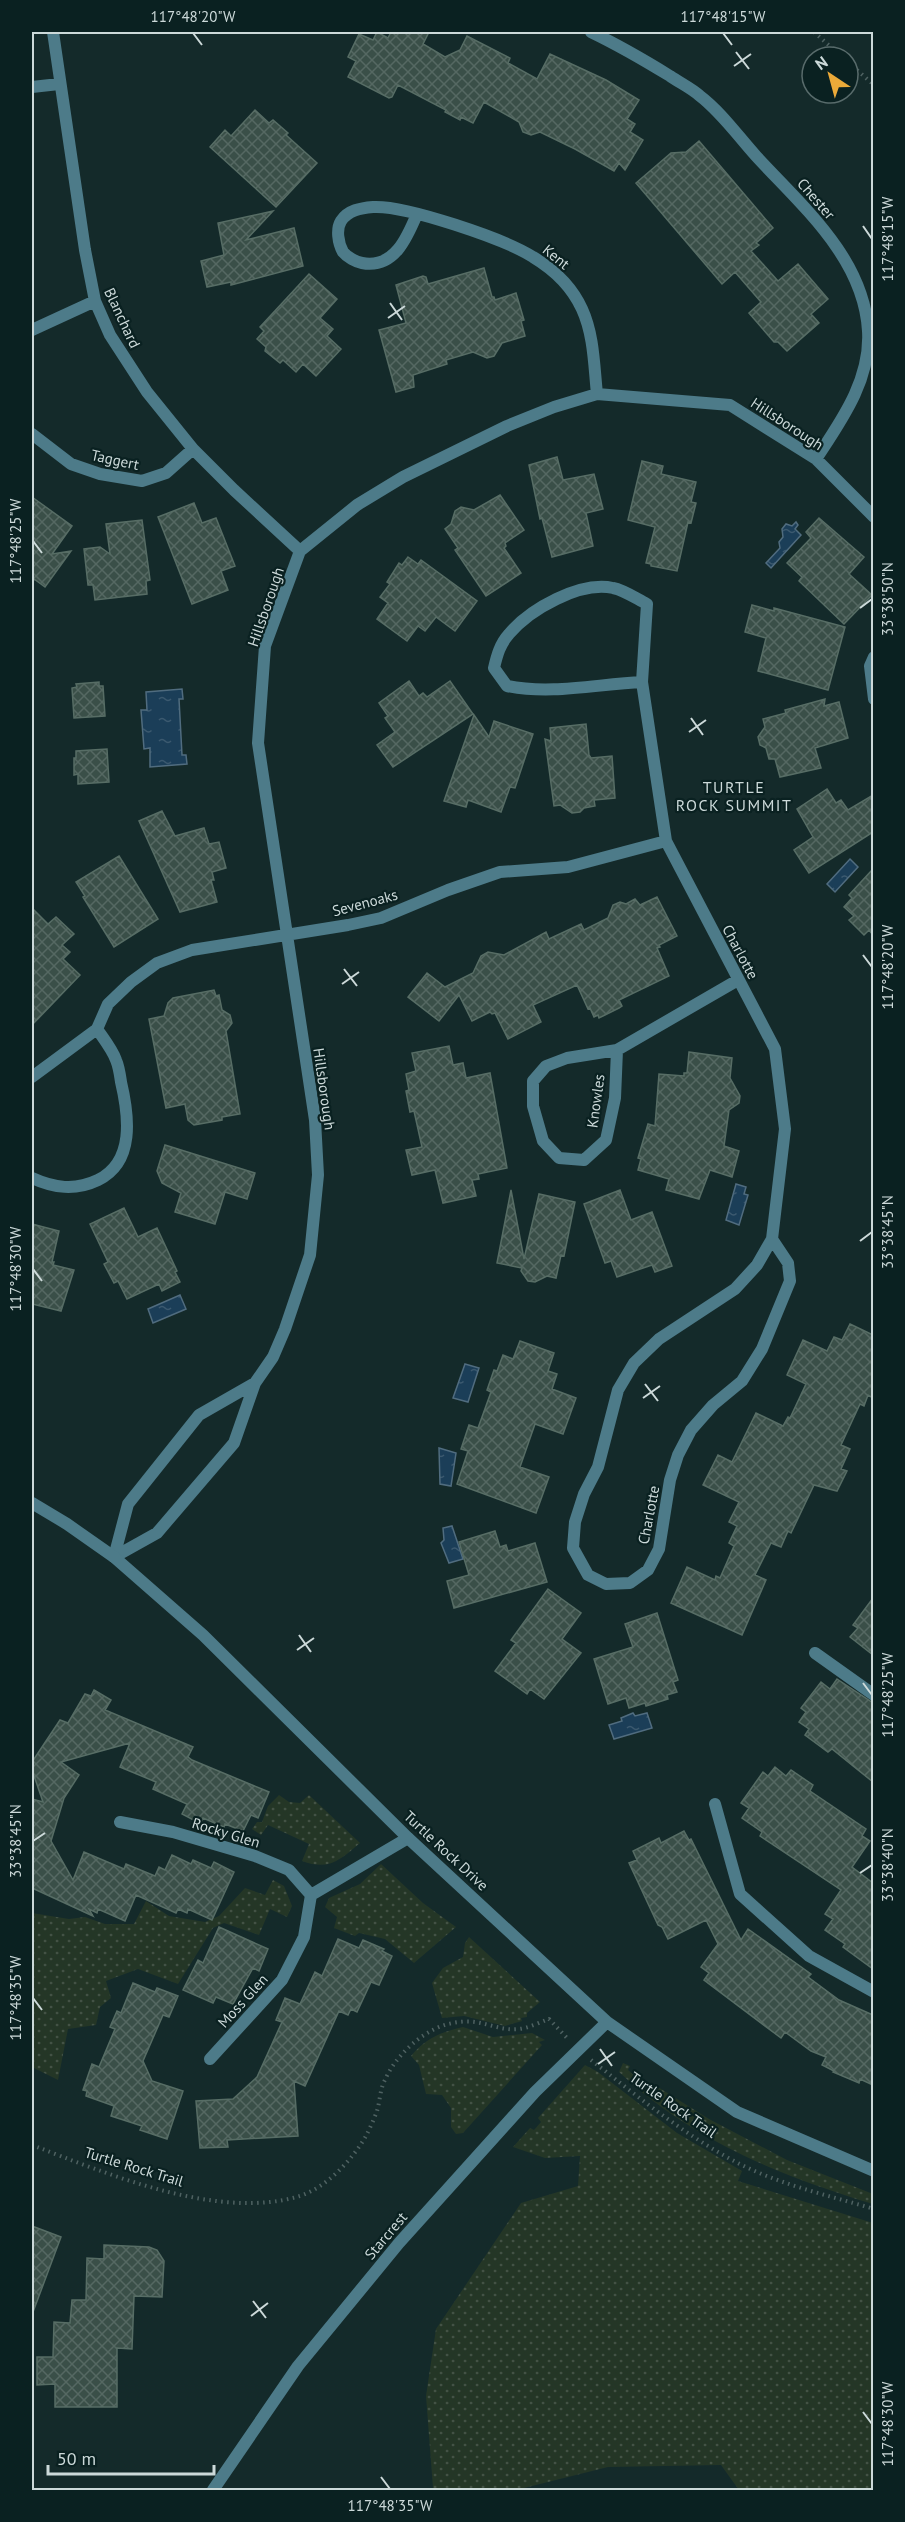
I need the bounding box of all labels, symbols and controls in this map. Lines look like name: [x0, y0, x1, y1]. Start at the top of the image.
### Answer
text: 117°48'20"W: [151, 7, 236, 26]
text: 117°48'15"W: [681, 7, 766, 26]
north arrow: [800, 45, 860, 105]
text: N: [811, 52, 831, 74]
street label: Chester: [793, 174, 839, 223]
text: 117°48'15"W: [878, 196, 897, 281]
street label: Kent: [539, 240, 574, 273]
street label: Blanchard: [100, 285, 145, 351]
street label: Hillsborough: [747, 393, 827, 454]
street label: Taggert: [89, 445, 141, 474]
text: 117°48'25"W: [6, 498, 25, 583]
text: 33°38'50"N: [878, 562, 897, 636]
street label: Hillsborough: [243, 565, 288, 649]
district label: TURTLE ROCK SUMMIT: [676, 777, 792, 815]
street label: Sevenoaks: [330, 885, 400, 920]
street label: Charlotte: [718, 921, 763, 982]
text: 117°48'20"W: [878, 924, 897, 1009]
street label: Hillsborough: [309, 1047, 340, 1131]
street label: Knowles: [582, 1073, 609, 1129]
text: 33°38'45"N: [878, 1195, 897, 1269]
text: 117°48'30"W: [6, 1226, 25, 1311]
street label: Charlotte: [634, 1484, 663, 1546]
text: 117°48'25"W: [878, 1652, 897, 1737]
text: 33°38'45"N: [6, 1804, 25, 1878]
street label: Turtle Rock Drive: [400, 1807, 493, 1895]
street label: Rocky Glen: [190, 1813, 262, 1852]
text: 33°38'40"N: [878, 1828, 897, 1902]
text: 117°48'35"W: [6, 1955, 25, 2040]
street label: Moss Glen: [214, 1970, 272, 2032]
street label: Turtle Rock Trail: [626, 2067, 721, 2142]
street label: Turtle Rock Trail: [82, 2142, 187, 2191]
street label: Starcrest: [360, 2208, 411, 2263]
text: 117°48'30"W: [878, 2381, 897, 2466]
scale bar: [48, 2438, 214, 2476]
text: 50 m: [57, 2447, 96, 2470]
text: 117°48'35"W: [348, 2496, 433, 2515]

